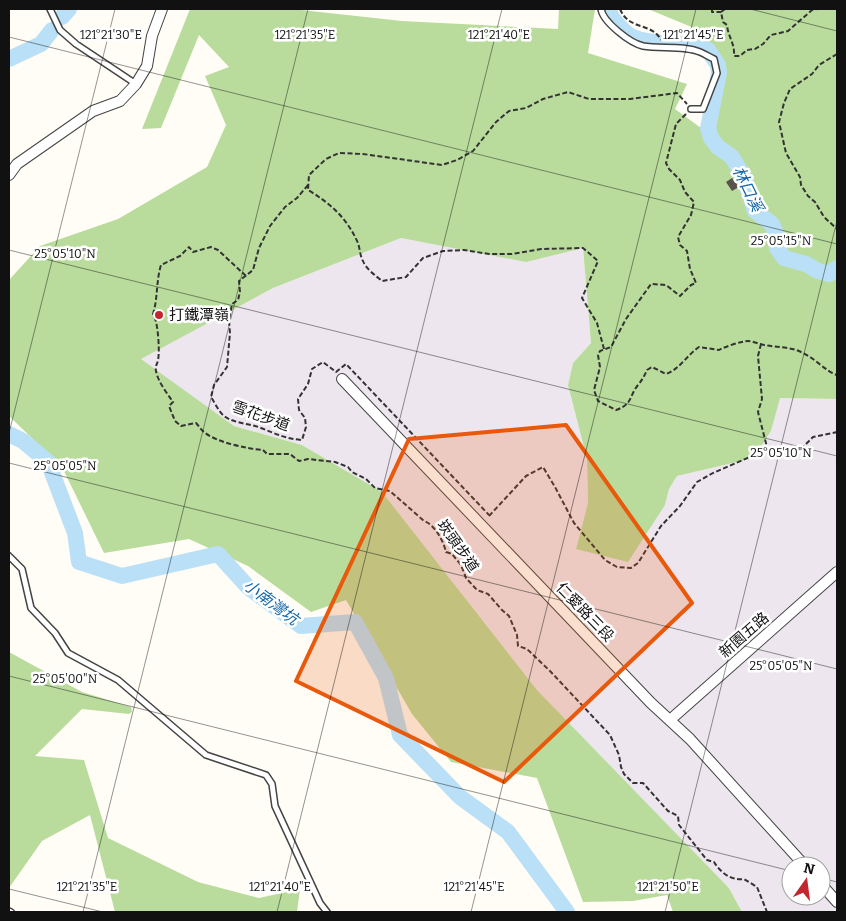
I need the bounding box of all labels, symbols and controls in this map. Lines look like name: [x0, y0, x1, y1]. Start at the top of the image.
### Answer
text: 121°21'30"E: [80, 28, 142, 42]
text: 121°21'35"E: [275, 28, 335, 42]
text: 121°21'40"E: [468, 28, 530, 42]
text: 121°21'45"E: [663, 28, 723, 42]
water label: 林口溪: [729, 163, 768, 217]
text: 25°05'15"N: [751, 234, 812, 248]
text: 25°05'10"N: [34, 247, 96, 261]
place label: 打鐵潭嶺: [169, 306, 229, 324]
marker: 打鐵潭嶺: [153, 309, 165, 321]
street label: 雪花步道: [230, 397, 292, 435]
text: 25°05'10"N: [750, 446, 812, 460]
text: 25°05'05"N: [33, 459, 97, 473]
street label: 崁頭步道: [433, 516, 483, 576]
water label: 小南灣坑: [240, 575, 304, 630]
street label: 仁愛路三段: [552, 579, 618, 645]
street label: 新園五路: [715, 609, 773, 661]
text: 25°05'05"N: [749, 659, 813, 673]
text: 25°05'00"N: [33, 672, 98, 686]
north arrow: [781, 856, 831, 906]
text: N: [802, 859, 817, 878]
text: 121°21'35"E: [57, 880, 117, 894]
text: 121°21'40"E: [249, 880, 311, 894]
text: 121°21'45"E: [444, 880, 504, 894]
text: 121°21'50"E: [637, 880, 699, 894]

